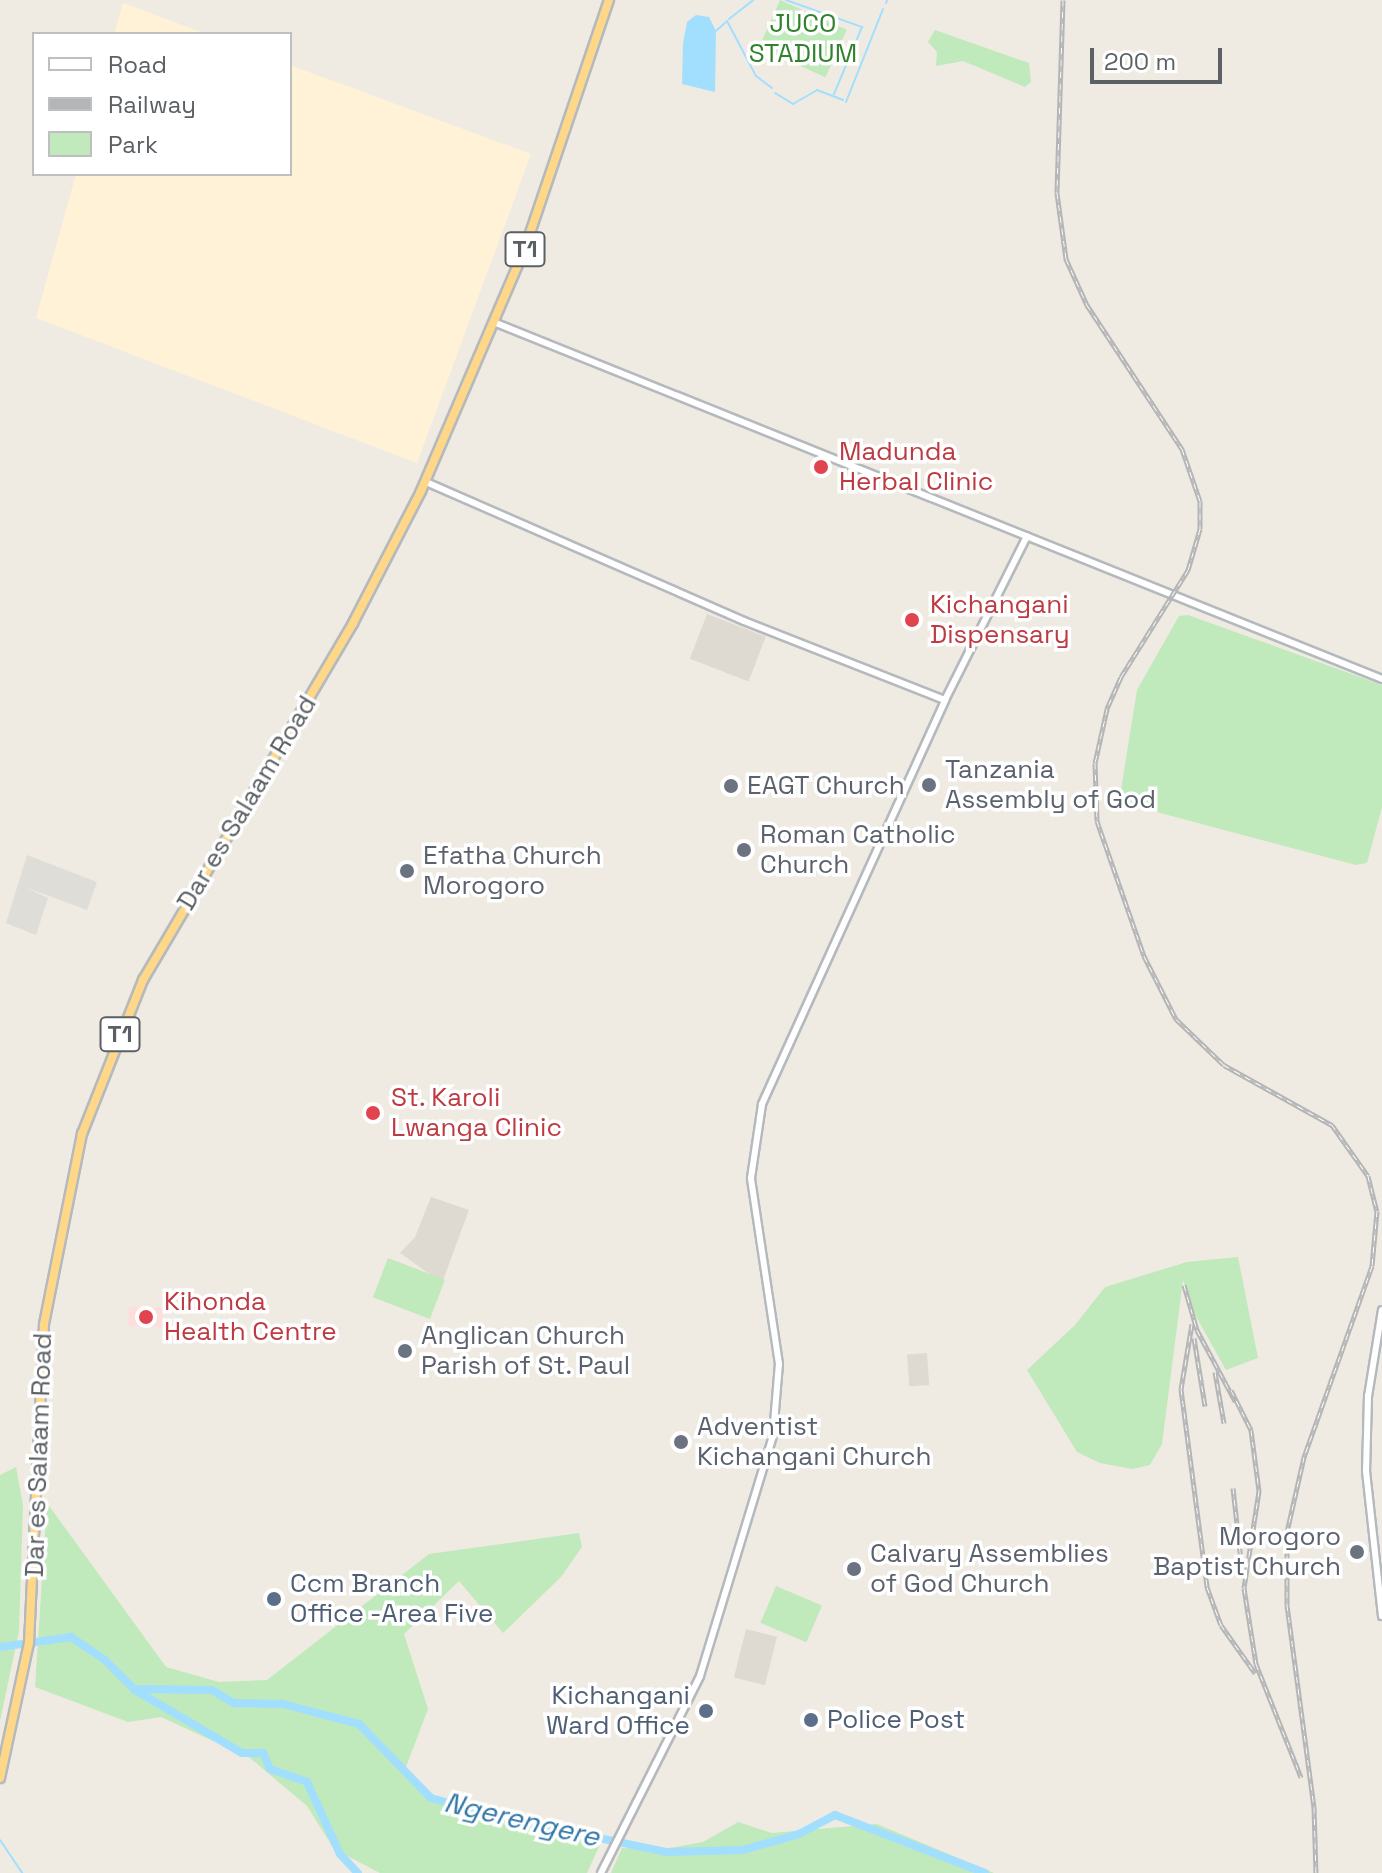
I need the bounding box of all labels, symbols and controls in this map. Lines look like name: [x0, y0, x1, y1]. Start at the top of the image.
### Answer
park label: JUCO STADIUM: [749, 8, 857, 70]
legend: [32, 32, 292, 176]
scale bar: [1094, 32, 1226, 82]
text: 200 m: [1104, 46, 1176, 77]
text: Road: [108, 49, 167, 80]
text: Railway: [108, 89, 196, 120]
text: Park: [108, 129, 158, 160]
road number: T1: [503, 229, 547, 269]
place label: Madunda Herbal Clinic: [839, 436, 993, 498]
marker: Madunda Herbal Clinic: [810, 456, 832, 478]
place label: Kichangani Dispensary: [930, 589, 1070, 650]
marker: Kichangani Dispensary: [901, 609, 923, 631]
street label: Dar es Salaam Road: [171, 690, 323, 916]
place label: Tanzania Assembly of God: [945, 754, 1156, 816]
place label: EAGT Church: [747, 770, 905, 802]
marker: Tanzania Assembly of God: [920, 776, 938, 794]
marker: EAGT Church: [722, 777, 740, 795]
place label: Roman Catholic Church: [760, 819, 955, 880]
place label: Efatha Church Morogoro: [423, 840, 602, 902]
marker: Roman Catholic Church: [735, 841, 753, 859]
marker: Efatha Church Morogoro: [398, 862, 416, 880]
road number: T1: [98, 1014, 142, 1054]
place label: St. Karoli Lwanga Clinic: [391, 1082, 562, 1144]
marker: St. Karoli Lwanga Clinic: [362, 1102, 384, 1124]
place label: Kihonda Health Centre: [164, 1286, 337, 1348]
marker: Kihonda Health Centre: [135, 1306, 157, 1328]
place label: Anglican Church Parish of St. Paul: [421, 1320, 631, 1382]
street label: Dar es Salaam Road: [19, 1332, 59, 1578]
marker: Anglican Church Parish of St. Paul: [396, 1342, 414, 1360]
place label: Adventist Kichangani Church: [697, 1411, 931, 1472]
marker: Adventist Kichangani Church: [672, 1433, 690, 1451]
place label: Morogoro Baptist Church: [1153, 1521, 1341, 1582]
place label: Calvary Assemblies of God Church: [870, 1538, 1109, 1600]
marker: Morogoro Baptist Church: [1348, 1543, 1366, 1561]
marker: Calvary Assemblies of God Church: [845, 1560, 863, 1578]
place label: Ccm Branch Office -Area Five: [290, 1568, 494, 1630]
marker: Ccm Branch Office -Area Five: [265, 1590, 283, 1608]
place label: Kichangani Ward Office: [546, 1680, 690, 1742]
marker: Kichangani Ward Office: [697, 1702, 715, 1720]
place label: Police Post: [827, 1704, 965, 1736]
marker: Police Post: [802, 1711, 820, 1729]
water label: Ngerengere: [441, 1785, 603, 1853]

